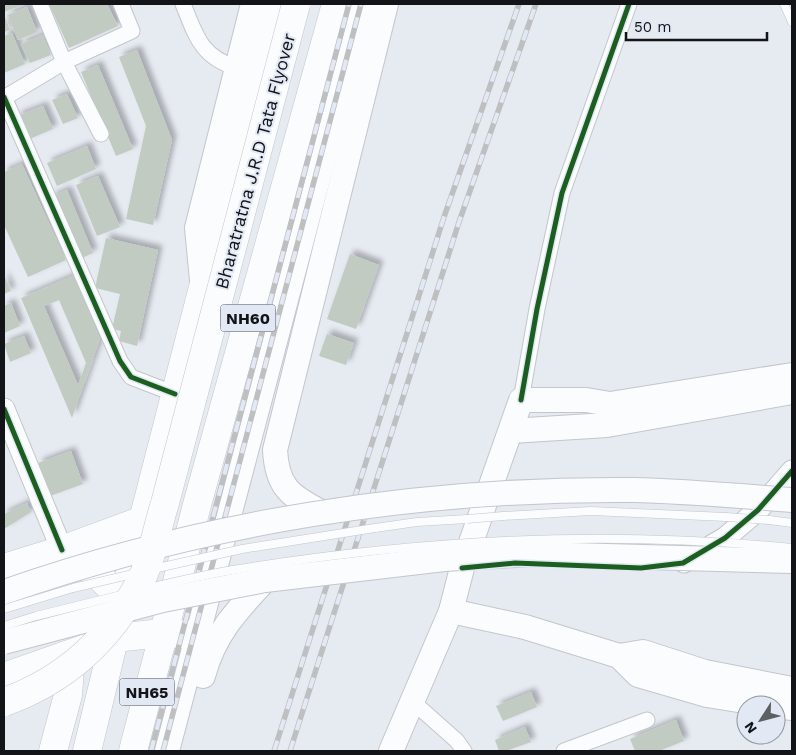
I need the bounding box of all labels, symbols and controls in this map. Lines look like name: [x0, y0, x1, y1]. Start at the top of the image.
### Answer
scale bar: [626, 10, 767, 42]
text: 50 m: [634, 18, 671, 36]
street label: Bharatratna J.R.D Tata Flyover: [211, 31, 299, 291]
road number: NH60: [220, 304, 276, 332]
road number: NH65: [120, 679, 174, 706]
north arrow: [736, 695, 786, 745]
text: N: [741, 719, 760, 737]

